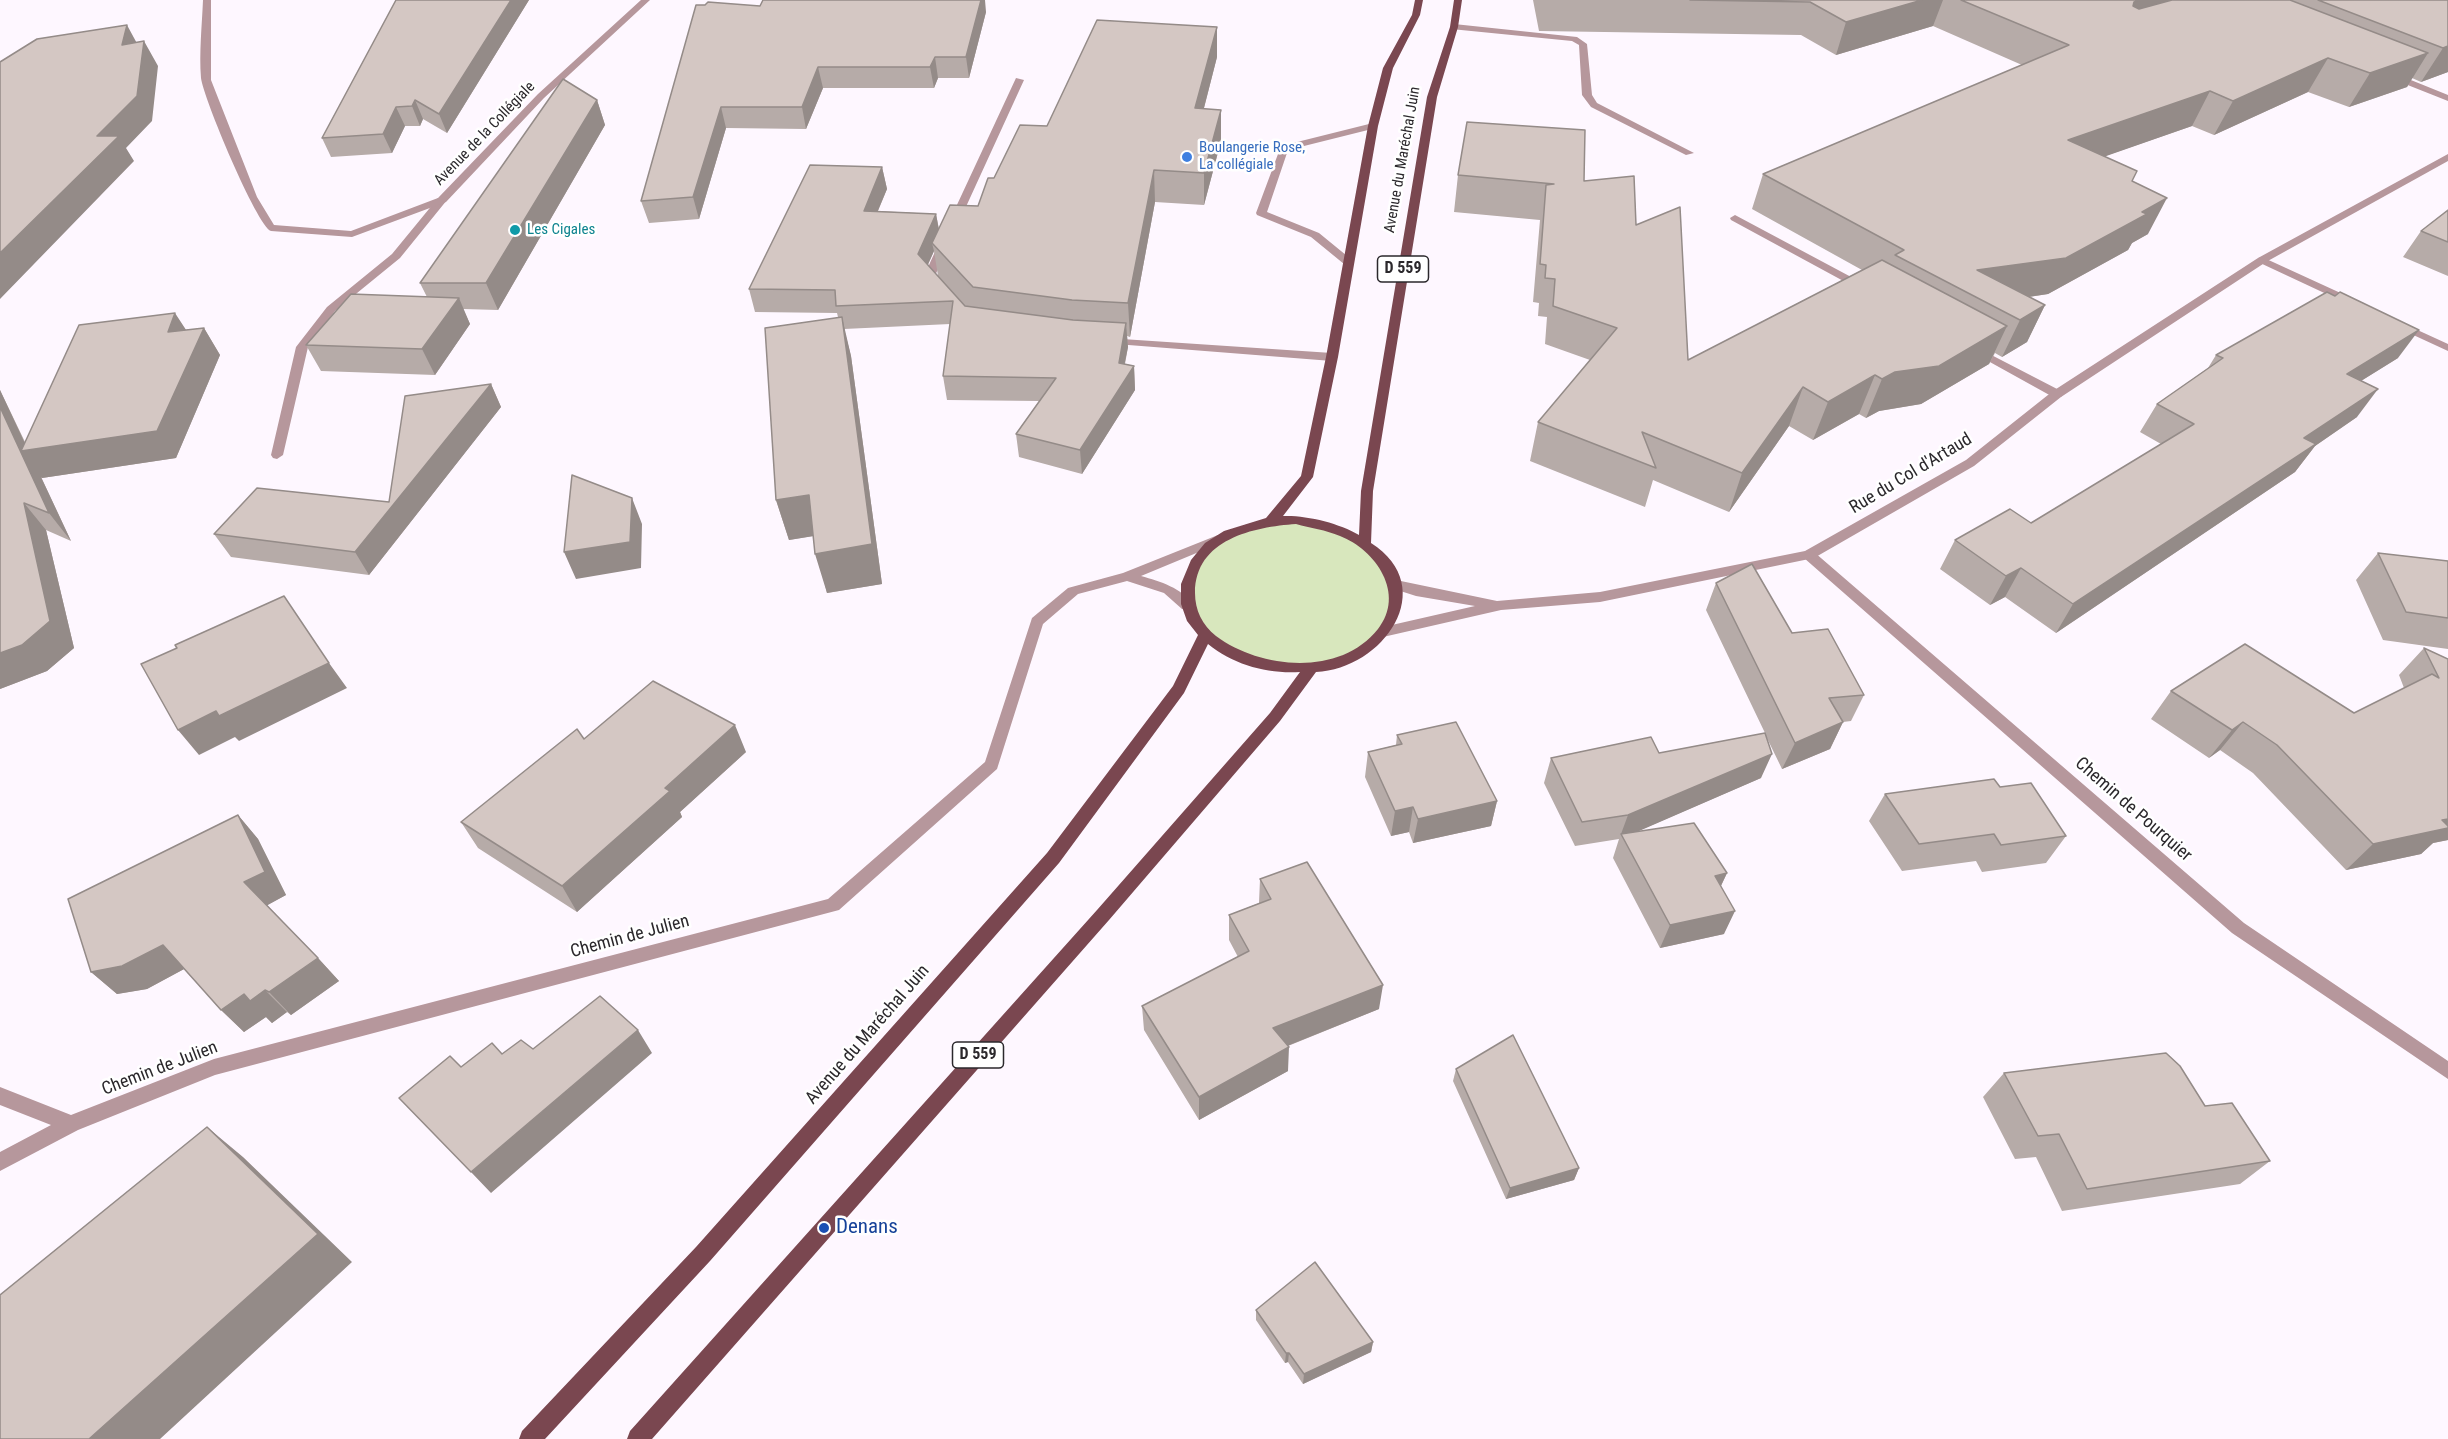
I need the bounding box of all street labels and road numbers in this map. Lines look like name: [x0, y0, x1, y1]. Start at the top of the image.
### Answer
street label: Avenue de la Collégiale: [431, 78, 539, 190]
street label: Avenue du Maréchal Juin: [1381, 85, 1425, 235]
road number: D 559: [1378, 256, 1428, 282]
street label: Rue du Col d'Artaud: [1846, 429, 1976, 519]
street label: Chemin de Pourquier: [2070, 753, 2196, 867]
street label: Chemin de Julien: [568, 911, 692, 963]
street label: Avenue du Maréchal Juin: [802, 961, 934, 1109]
street label: Chemin de Julien: [99, 1037, 221, 1101]
road number: D 559: [952, 1042, 1004, 1068]

